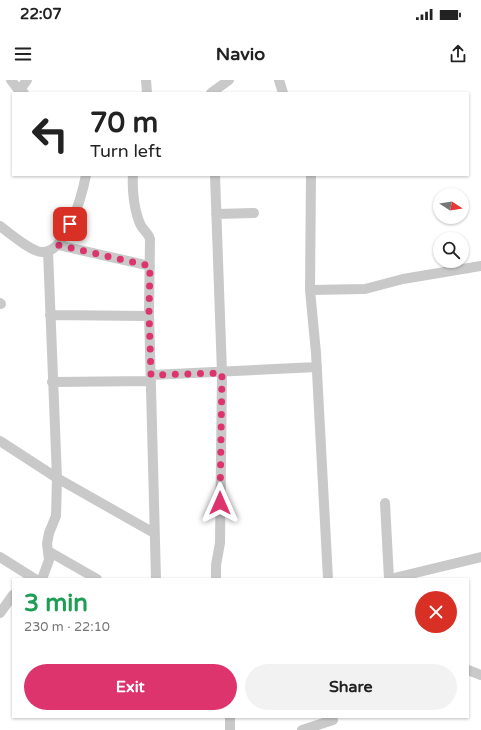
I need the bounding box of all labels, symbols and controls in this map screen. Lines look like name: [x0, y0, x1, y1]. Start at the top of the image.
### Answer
text: 22:07: [20, 5, 62, 23]
icon: menu: [12, 43, 34, 65]
text: Navio: [216, 43, 265, 65]
icon: share: [447, 43, 469, 65]
text: 70 m: [90, 106, 158, 140]
icon: left: [24, 108, 76, 160]
text: Turn left: [90, 140, 162, 162]
north arrow: [433, 188, 469, 224]
map controls: [433, 188, 469, 268]
pin: [53, 207, 87, 241]
icon: arrive: [59, 213, 81, 235]
button: search: [433, 232, 469, 268]
position arrow: [199, 482, 241, 524]
text: 3 min: [24, 589, 88, 618]
button: close: [415, 591, 457, 633]
text: 230 m · 22:10: [24, 619, 110, 635]
button: Exit: [24, 664, 237, 710]
button: Share: [245, 664, 457, 710]

